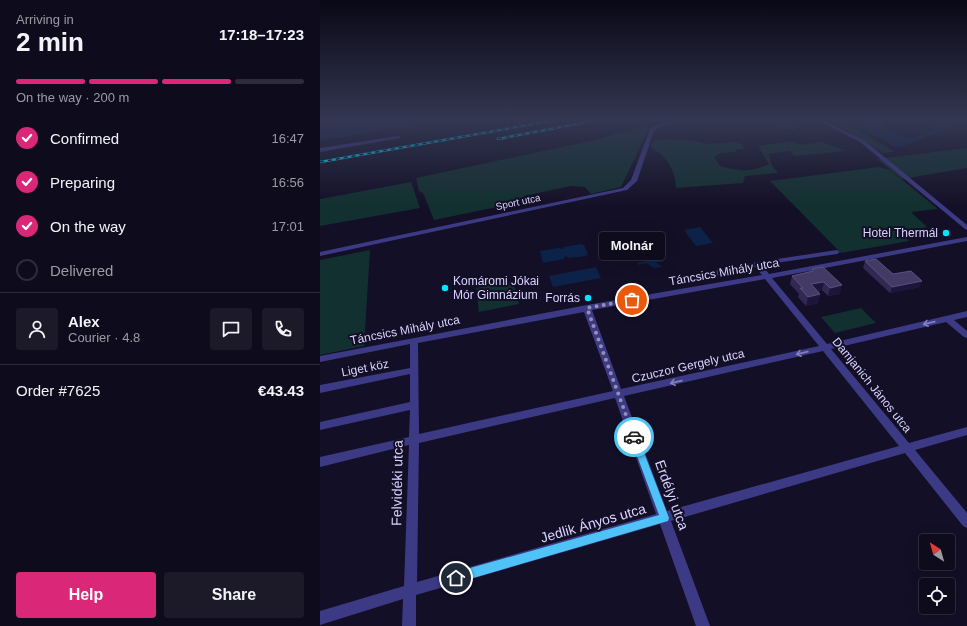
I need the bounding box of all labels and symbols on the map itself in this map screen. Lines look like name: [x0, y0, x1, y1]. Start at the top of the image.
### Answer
street label: Sport utca: [495, 192, 542, 212]
place label: Hotel Thermál: [863, 226, 938, 240]
marker: Hotel Thermál: [941, 228, 951, 238]
callout: Molnár: [599, 232, 665, 260]
street label: Táncsics Mihály utca: [668, 255, 780, 289]
place label: Komáromi Jókai Mór Gimnázium: [453, 274, 539, 302]
marker: Komáromi Jókai Mór Gimnázium: [440, 283, 450, 293]
pin: [615, 283, 649, 317]
place label: Forrás: [545, 291, 580, 305]
marker: Forrás: [583, 293, 593, 303]
street label: Táncsics Mihály utca: [349, 312, 461, 347]
one-way arrow: [923, 320, 936, 328]
street label: Damjanich János utca: [829, 335, 915, 436]
street label: Czuczor Gergely utca: [630, 346, 746, 386]
one-way arrow: [796, 349, 809, 357]
street label: Liget köz: [340, 357, 390, 379]
one-way arrow: [670, 378, 683, 386]
courier: [614, 417, 654, 457]
street label: Felvidéki utca: [388, 440, 406, 526]
street label: Erdélyi utca: [652, 458, 692, 532]
street label: Jedlik Ányos utca: [538, 500, 648, 546]
north arrow: [919, 534, 955, 570]
pin: [439, 561, 473, 595]

